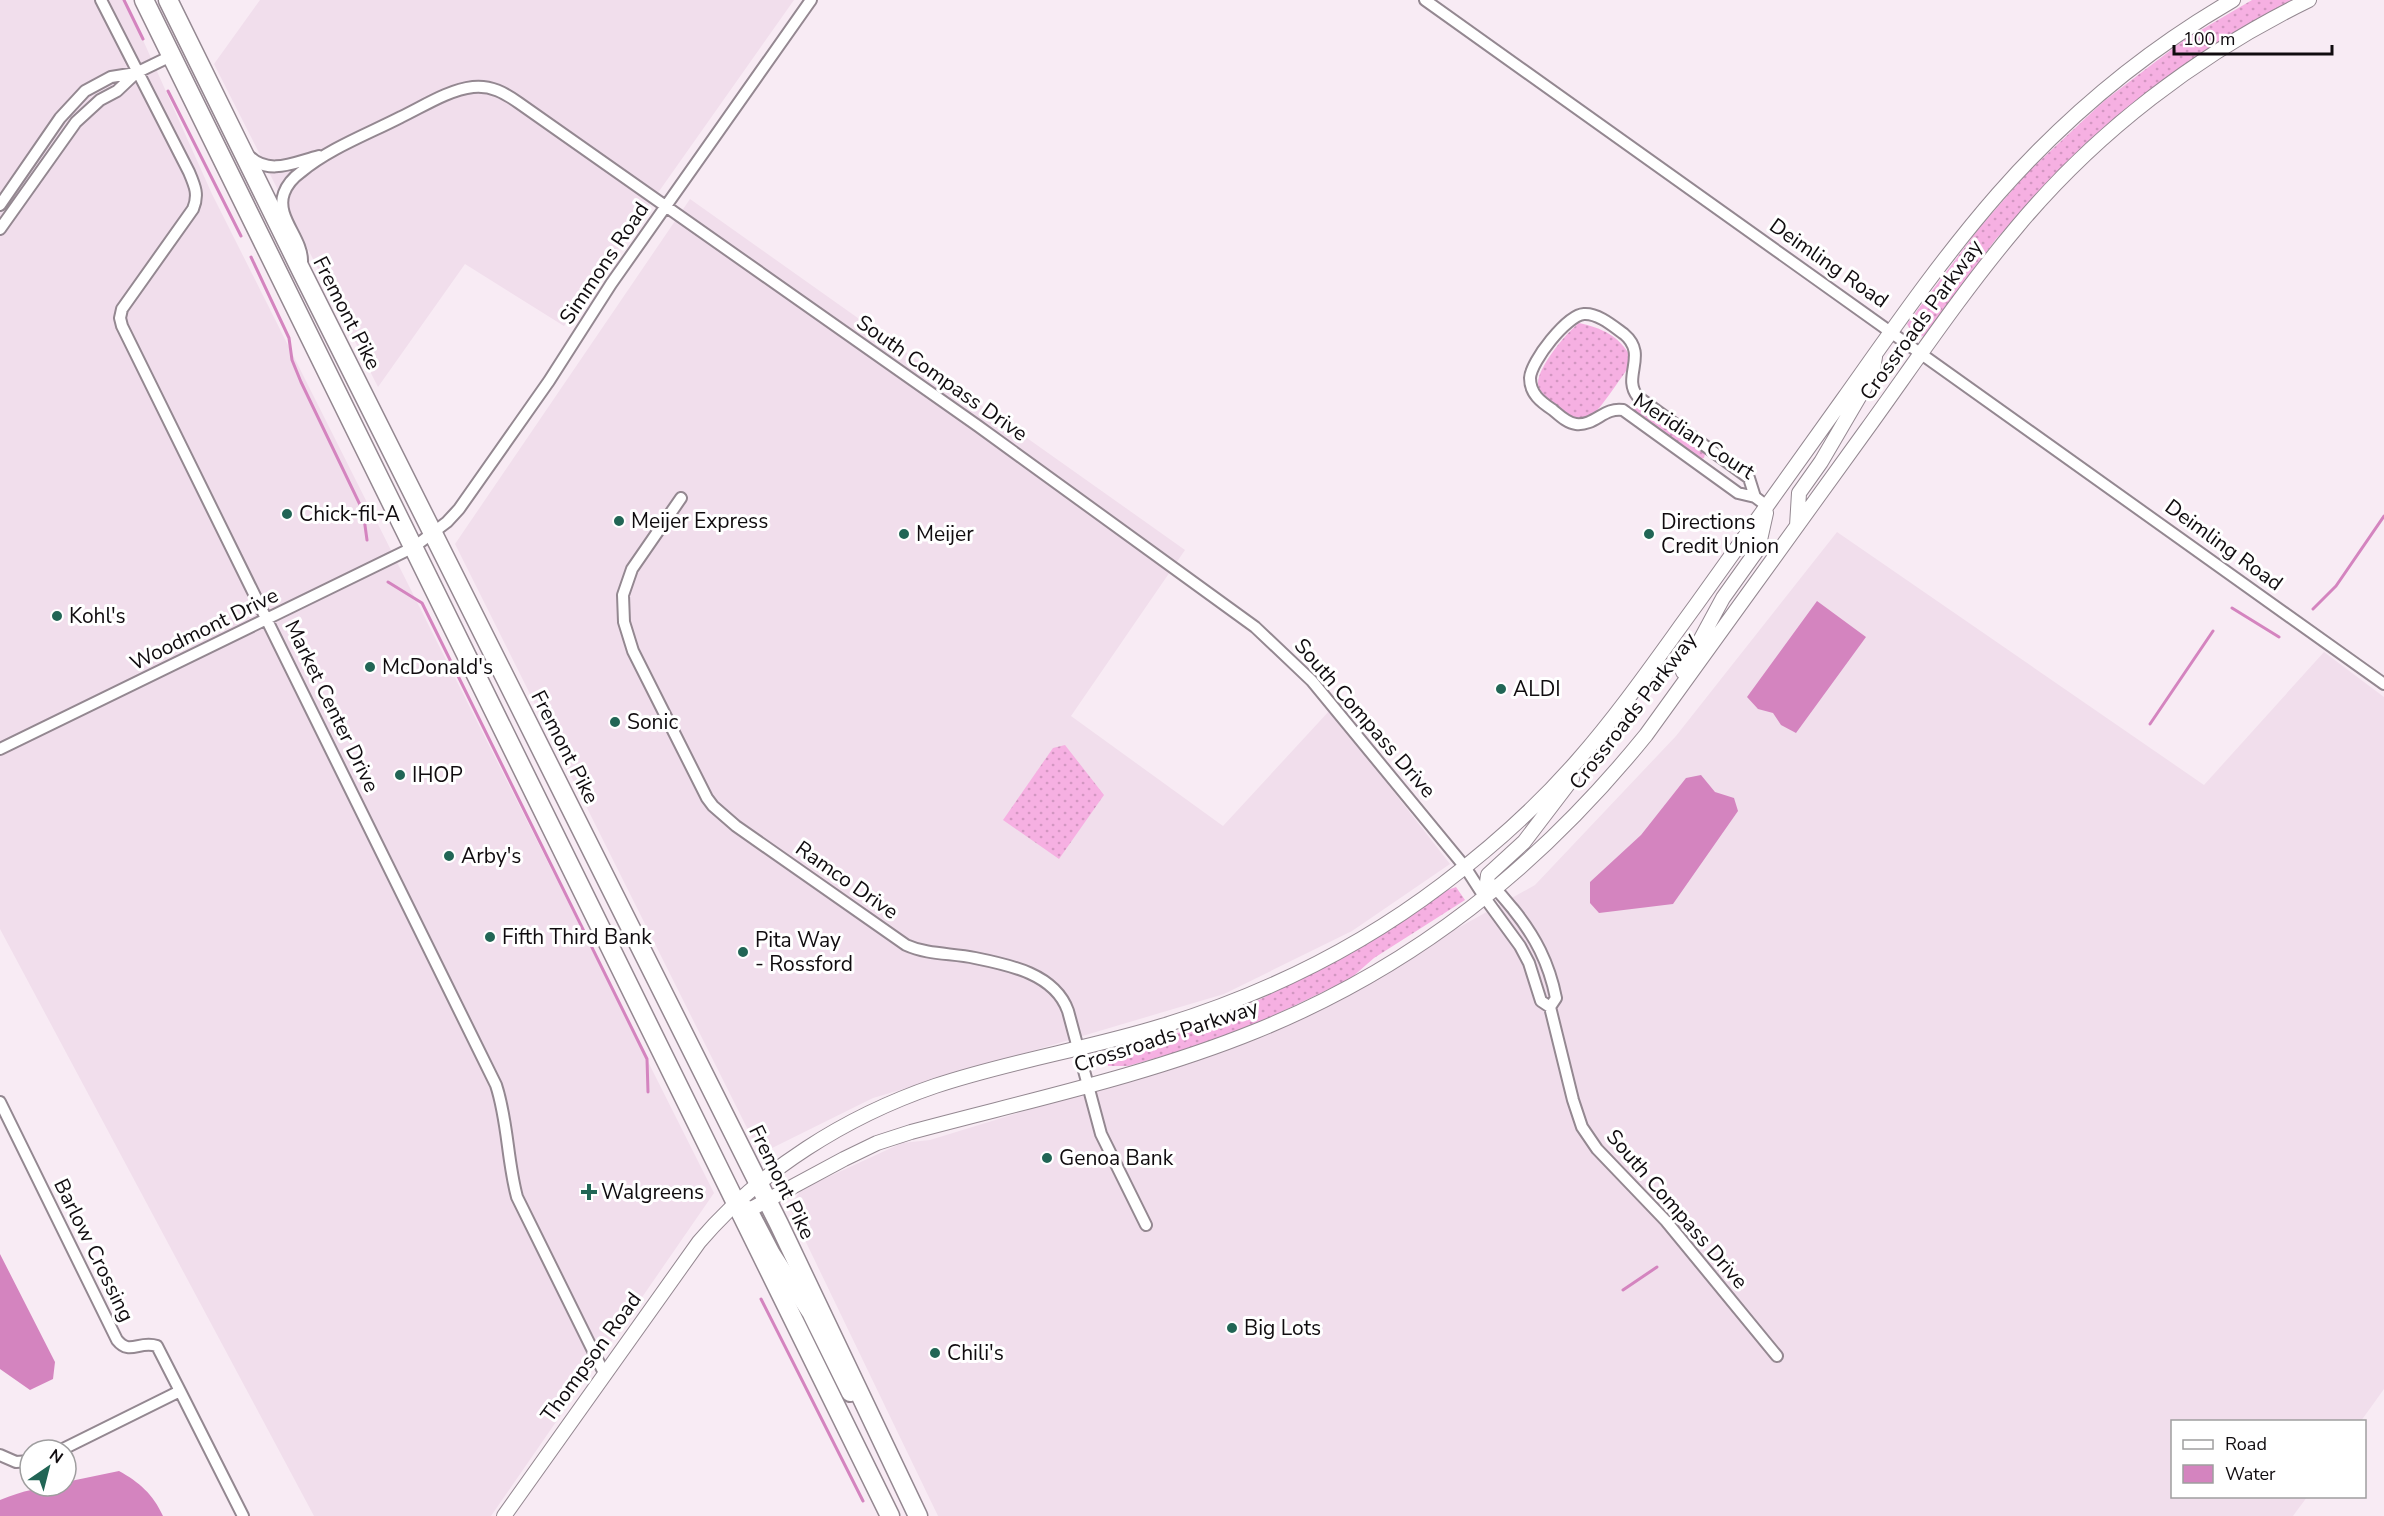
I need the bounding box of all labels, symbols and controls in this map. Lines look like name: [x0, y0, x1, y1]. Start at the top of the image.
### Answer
scale bar: [2174, 18, 2332, 56]
text: 100 m: [2183, 27, 2235, 51]
street label: Simmons Road: [553, 196, 655, 330]
street label: Deimling Road: [1764, 212, 1894, 314]
street label: Crossroads Parkway: [1853, 234, 1989, 406]
street label: Fremont Pike: [306, 252, 388, 374]
street label: South Compass Drive: [851, 308, 1033, 448]
street label: Meridian Court: [1628, 386, 1761, 486]
street label: Deimling Road: [2159, 493, 2289, 597]
place label: Chick-fil-A: [299, 500, 400, 528]
marker: Chick-fil-A: [280, 507, 294, 521]
place label: Meijer Express: [631, 507, 768, 535]
place label: Directions Credit Union: [1661, 508, 1779, 560]
marker: Meijer Express: [612, 514, 626, 528]
place label: Meijer: [916, 520, 974, 548]
marker: Meijer: [897, 527, 911, 541]
marker: Directions Credit Union: [1642, 527, 1656, 541]
street label: Woodmont Drive: [125, 581, 283, 677]
place label: Kohl's: [69, 602, 126, 630]
marker: Kohl's: [50, 609, 64, 623]
street label: Market Center Drive: [278, 615, 386, 797]
street label: Crossroads Parkway: [1563, 626, 1703, 795]
street label: South Compass Drive: [1288, 632, 1442, 804]
place label: McDonald's: [382, 653, 493, 681]
marker: McDonald's: [363, 660, 377, 674]
place label: ALDI: [1513, 675, 1561, 703]
marker: ALDI: [1494, 682, 1508, 696]
street label: Fremont Pike: [524, 686, 606, 808]
place label: Sonic: [627, 708, 678, 736]
marker: Sonic: [608, 715, 622, 729]
place label: IHOP: [412, 761, 463, 789]
marker: IHOP: [393, 768, 407, 782]
street label: Ramco Drive: [790, 834, 904, 926]
place label: Arby's: [461, 842, 521, 870]
marker: Arby's: [442, 849, 456, 863]
place label: Fifth Third Bank: [502, 923, 652, 951]
place label: Pita Way - Rossford: [755, 926, 853, 978]
marker: Fifth Third Bank: [483, 930, 497, 944]
marker: Pita Way - Rossford: [736, 945, 750, 959]
street label: Crossroads Parkway: [1070, 993, 1262, 1079]
street label: Fremont Pike: [742, 1120, 822, 1244]
street label: South Compass Drive: [1600, 1123, 1754, 1295]
place label: Genoa Bank: [1059, 1144, 1174, 1172]
marker: Genoa Bank: [1040, 1151, 1054, 1165]
street label: Barlow Crossing: [47, 1174, 141, 1326]
place label: Walgreens: [601, 1178, 704, 1206]
marker: Walgreens: [582, 1185, 596, 1199]
street label: Thompson Road: [534, 1286, 648, 1428]
place label: Big Lots: [1244, 1314, 1321, 1342]
marker: Big Lots: [1225, 1321, 1239, 1335]
place label: Chili's: [947, 1339, 1004, 1367]
marker: Chili's: [928, 1346, 942, 1360]
legend: [2171, 1420, 2366, 1498]
text: Road: [2225, 1432, 2267, 1456]
north arrow: [18, 1438, 78, 1498]
text: N: [45, 1444, 67, 1469]
text: Water: [2225, 1462, 2276, 1486]

